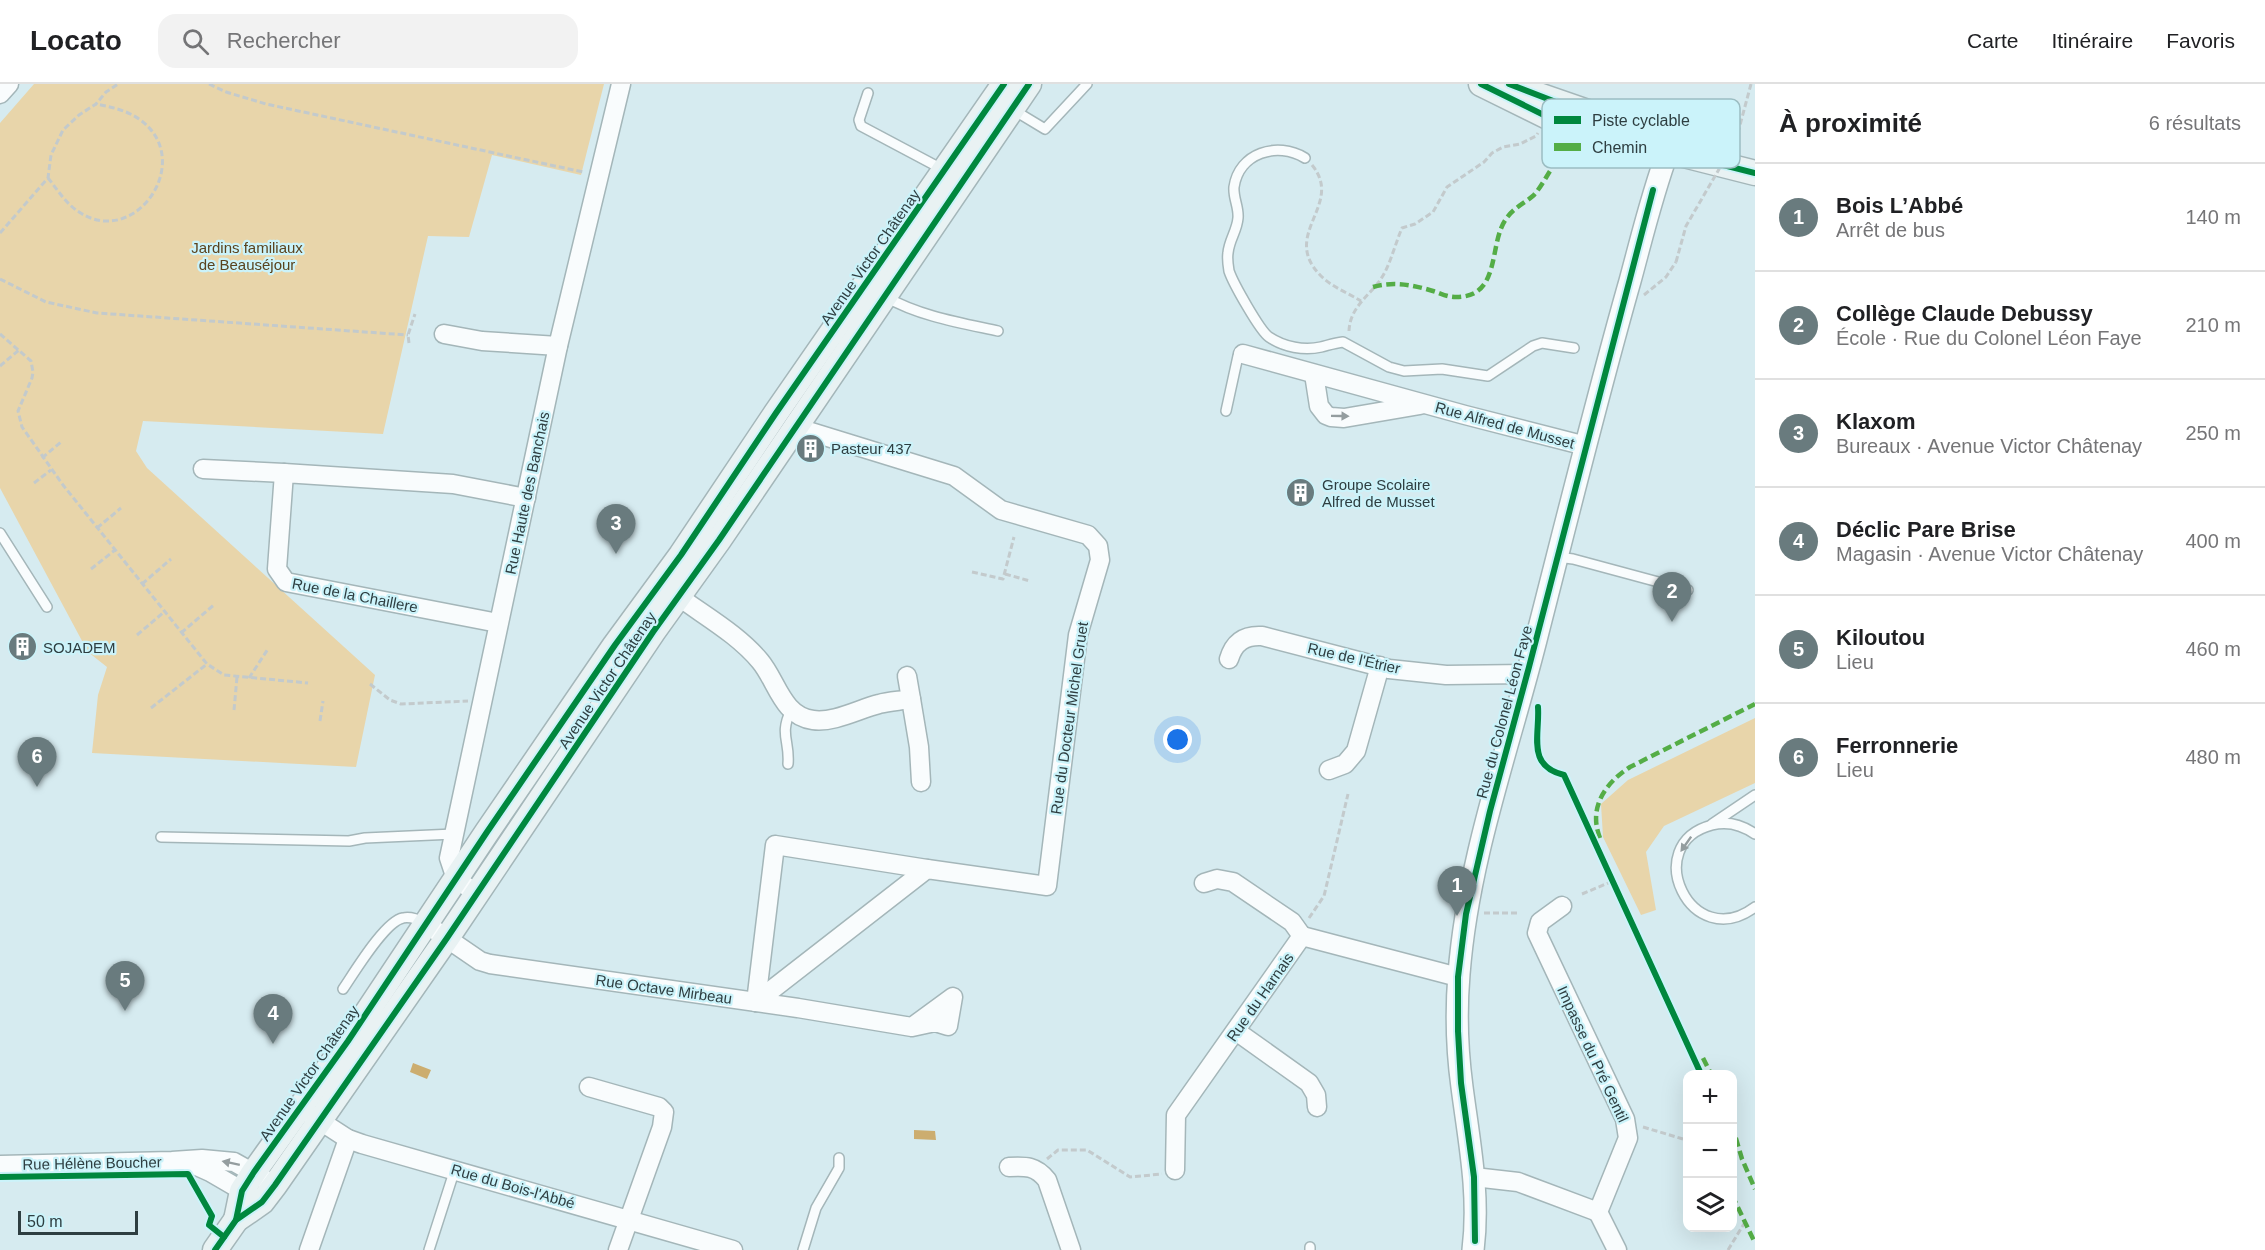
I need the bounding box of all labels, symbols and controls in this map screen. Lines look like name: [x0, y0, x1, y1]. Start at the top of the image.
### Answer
search box: [158, 14, 578, 68]
text: Locato: [30, 25, 122, 56]
icon: search: [179, 25, 212, 58]
text: Rechercher: [227, 28, 341, 53]
text: Carte: [1967, 29, 2018, 52]
text: Itinéraire: [2051, 29, 2133, 52]
text: Favoris: [2166, 29, 2235, 52]
legend: [1542, 99, 1740, 168]
text: À proximité: [1779, 108, 1922, 138]
text: Piste cyclable: [1592, 112, 1690, 129]
text: 6 résultats: [2149, 112, 2241, 134]
text: Chemin: [1592, 139, 1647, 156]
street label: Avenue Victor Châtenay: [817, 186, 923, 328]
text: Bois L’Abbé: [1836, 193, 1963, 218]
text: 1: [1793, 206, 1804, 228]
text: 140 m: [2185, 206, 2241, 228]
text: Arrêt de bus: [1836, 219, 1945, 241]
park label: Jardins familiaux de Beauséjour: [191, 239, 303, 273]
text: Collège Claude Debussy: [1836, 301, 2093, 326]
text: 2: [1793, 314, 1804, 336]
text: 210 m: [2185, 314, 2241, 336]
text: École · Rue du Colonel Léon Faye: [1836, 327, 2142, 349]
street label: Rue Alfred de Musset: [1434, 398, 1577, 452]
text: Klaxom: [1836, 409, 1915, 434]
street label: Rue Haute des Banchais: [501, 410, 553, 576]
one-way arrow: [1330, 411, 1349, 421]
text: 3: [1793, 422, 1804, 444]
text: 250 m: [2185, 422, 2241, 444]
building icon: Pasteur 437: [794, 432, 826, 464]
text: Bureaux · Avenue Victor Châtenay: [1836, 435, 2142, 457]
place label: Pasteur 437: [831, 440, 912, 457]
place label: Groupe Scolaire Alfred de Musset: [1322, 476, 1435, 510]
building icon: Groupe Scolaire Alfred de Musset: [1285, 477, 1317, 509]
pin: 3: [596, 504, 636, 554]
text: Déclic Pare Brise: [1836, 517, 2016, 542]
text: 4: [1793, 530, 1804, 552]
text: 400 m: [2185, 530, 2241, 552]
text: Magasin · Avenue Victor Châtenay: [1836, 543, 2143, 565]
pin: 2: [1652, 572, 1692, 622]
street label: Rue de la Chaillere: [291, 574, 419, 616]
street label: Avenue Victor Châtenay: [555, 608, 659, 752]
street label: Rue du Docteur Michel Gruet: [1047, 620, 1091, 815]
street label: Rue du Colonel Léon Faye: [1473, 624, 1535, 800]
text: Kiloutou: [1836, 625, 1925, 650]
building icon: SOJADEM: [6, 631, 38, 663]
text: 5: [1793, 638, 1804, 660]
text: 460 m: [2185, 638, 2241, 660]
place label: SOJADEM: [43, 639, 116, 656]
street label: Rue de l'Étrier: [1306, 639, 1402, 677]
text: Lieu: [1836, 651, 1874, 673]
your location: [1163, 725, 1192, 754]
text: Ferronnerie: [1836, 733, 1958, 758]
pin: 6: [18, 738, 57, 787]
text: 6: [1793, 746, 1804, 768]
text: 480 m: [2185, 746, 2241, 768]
text: Lieu: [1836, 759, 1874, 781]
one-way arrow: [1681, 836, 1692, 852]
pin: 1: [1438, 866, 1476, 916]
street label: Rue du Harnais: [1223, 949, 1297, 1045]
pin: 5: [106, 962, 144, 1011]
street label: Rue Octave Mirbeau: [595, 971, 733, 1007]
street label: Impasse du Pré Gentil: [1554, 983, 1632, 1125]
pin: 4: [254, 994, 292, 1044]
street label: Avenue Victor Châtenay: [256, 1002, 362, 1144]
map controls: [1683, 1070, 1737, 1232]
button: +: [1683, 1070, 1737, 1124]
button: −: [1683, 1124, 1737, 1178]
street label: Rue Hélène Boucher: [22, 1153, 162, 1173]
one-way arrow: [222, 1157, 240, 1167]
street label: Rue du Bois-l'Abbé: [449, 1160, 577, 1212]
button: layers: [1683, 1178, 1737, 1232]
scale bar: [18, 1208, 138, 1236]
text: 50 m: [27, 1213, 63, 1230]

